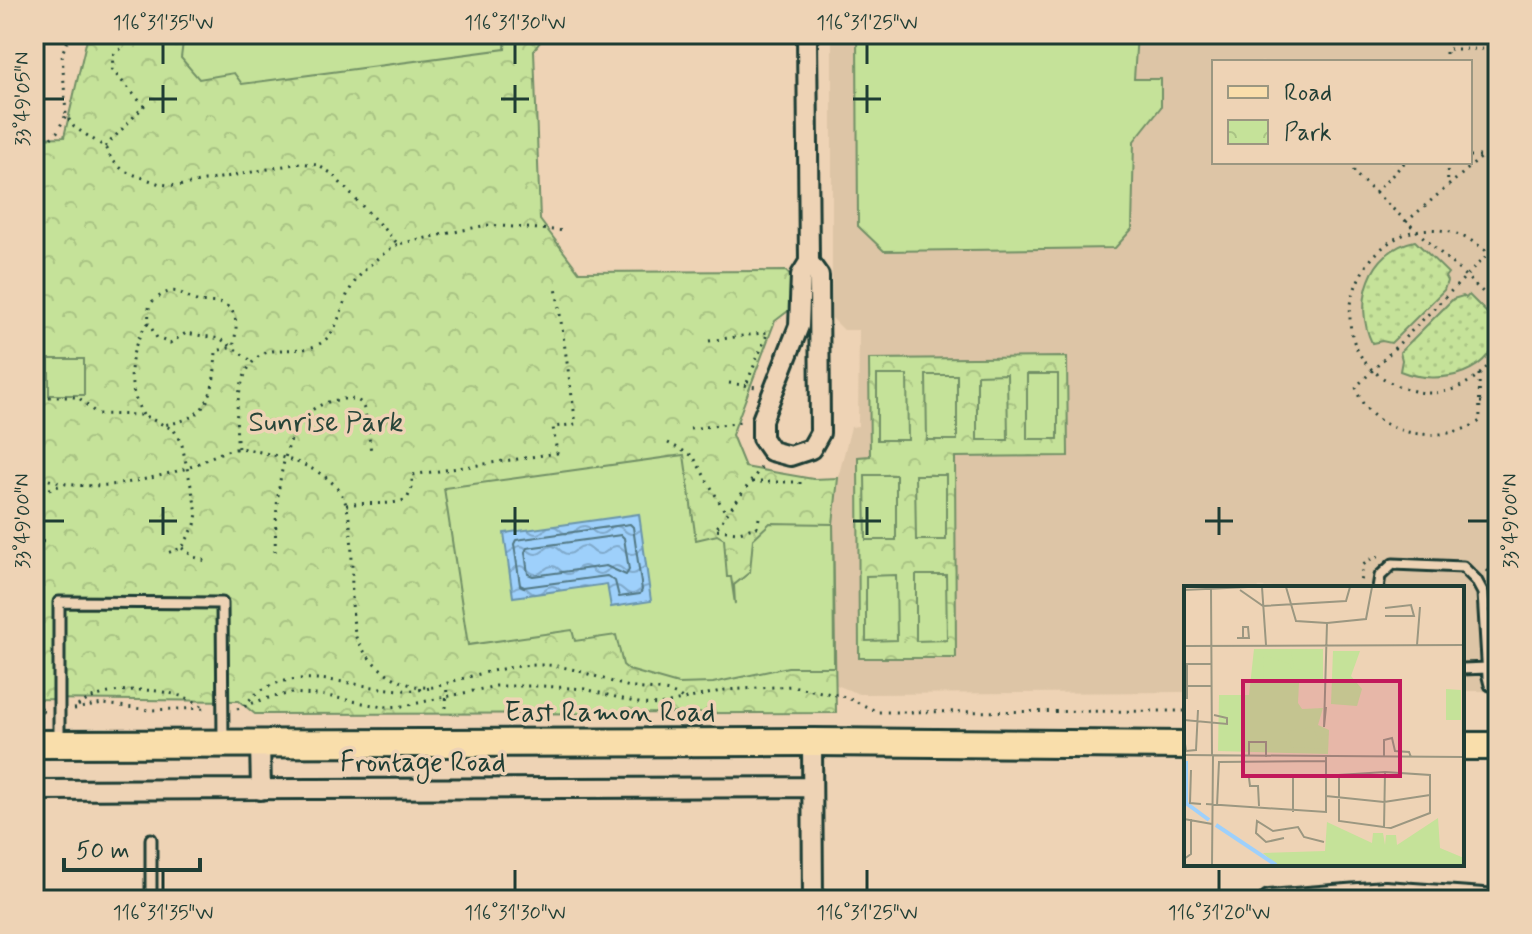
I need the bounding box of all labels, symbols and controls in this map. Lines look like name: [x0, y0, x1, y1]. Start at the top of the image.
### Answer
text: 116°31'35"W: [113, 10, 213, 37]
text: 116°31'30"W: [464, 10, 566, 37]
text: 116°31'25"W: [816, 10, 918, 37]
text: 33°49'05"N: [10, 52, 37, 146]
legend: [1212, 60, 1472, 164]
text: Road: [1284, 78, 1332, 109]
text: Park: [1284, 118, 1332, 149]
park label: Sunrise Park: [249, 405, 403, 442]
text: 33°49'00"N: [10, 473, 37, 569]
text: 33°49'00"N: [1498, 473, 1525, 569]
inset map: [1184, 586, 1464, 866]
street label: East Ramon Road: [505, 695, 715, 732]
street label: Frontage Road: [340, 745, 506, 784]
scale bar: [64, 822, 200, 872]
text: 50 m: [76, 836, 130, 867]
text: 116°31'35"W: [113, 900, 213, 927]
text: 116°31'30"W: [464, 900, 566, 927]
text: 116°31'25"W: [816, 900, 918, 927]
text: 116°31'20"W: [1168, 900, 1270, 927]

